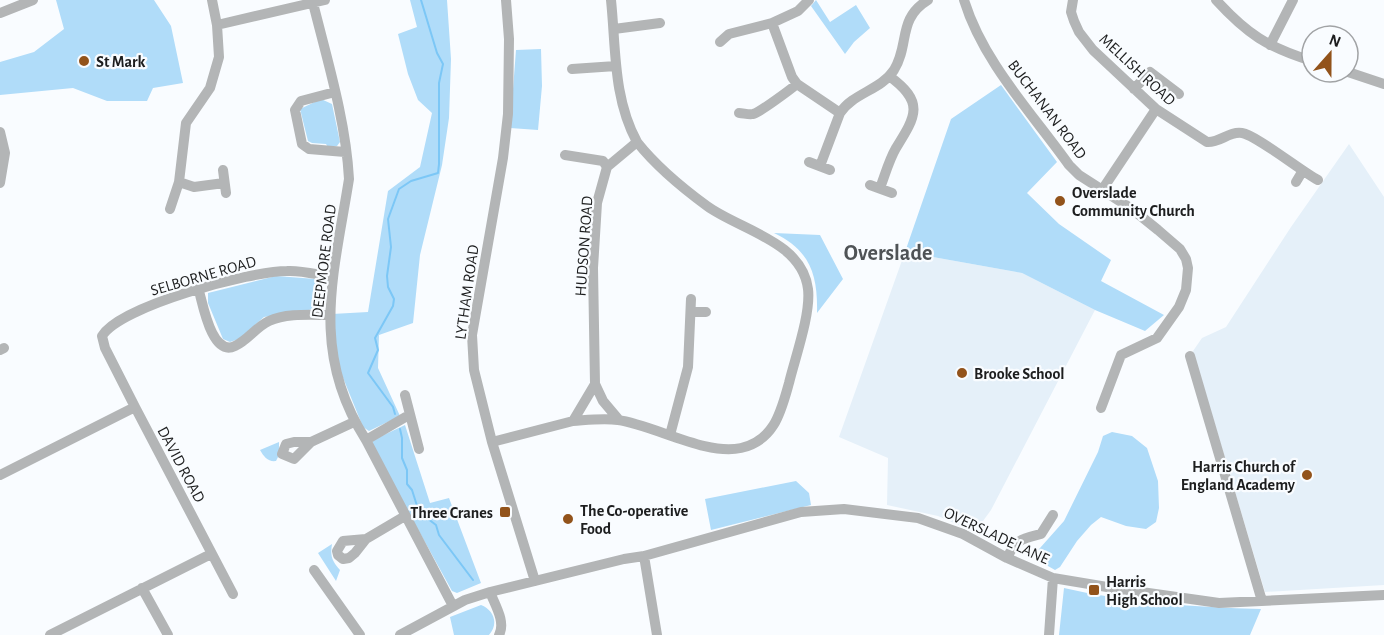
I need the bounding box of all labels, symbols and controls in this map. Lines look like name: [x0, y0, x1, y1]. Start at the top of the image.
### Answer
north arrow: [1300, 24, 1360, 84]
street label: MELLISH ROAD: [1096, 31, 1178, 109]
text: N: [1327, 31, 1343, 50]
marker: St Mark: [77, 54, 91, 68]
place label: St Mark: [96, 54, 145, 70]
street label: BUCHANAN ROAD: [1005, 57, 1089, 162]
place label: Overslade Community Church: [1072, 185, 1195, 220]
marker: Overslade Community Church: [1053, 194, 1067, 208]
street label: HUDSON ROAD: [573, 195, 595, 297]
street label: DEEPMORE ROAD: [309, 203, 339, 319]
district label: Overslade: [844, 242, 932, 264]
street label: LYTHAM ROAD: [452, 244, 482, 341]
street label: SELBORNE ROAD: [149, 253, 258, 299]
marker: Brooke School: [955, 366, 969, 380]
place label: Brooke School: [974, 366, 1065, 382]
street label: DAVID ROAD: [154, 424, 208, 505]
place label: Harris Church of England Academy: [1181, 459, 1297, 494]
marker: Harris Church of England Academy: [1300, 468, 1314, 482]
place label: The Co-operative Food: [580, 503, 689, 537]
place label: Three Cranes: [410, 505, 493, 521]
marker: Three Cranes: [498, 505, 512, 519]
street label: OVERSLADE LANE: [941, 505, 1052, 567]
marker: The Co-operative Food: [561, 512, 575, 526]
place label: Harris High School: [1106, 574, 1183, 608]
marker: Harris High School: [1087, 583, 1101, 597]

